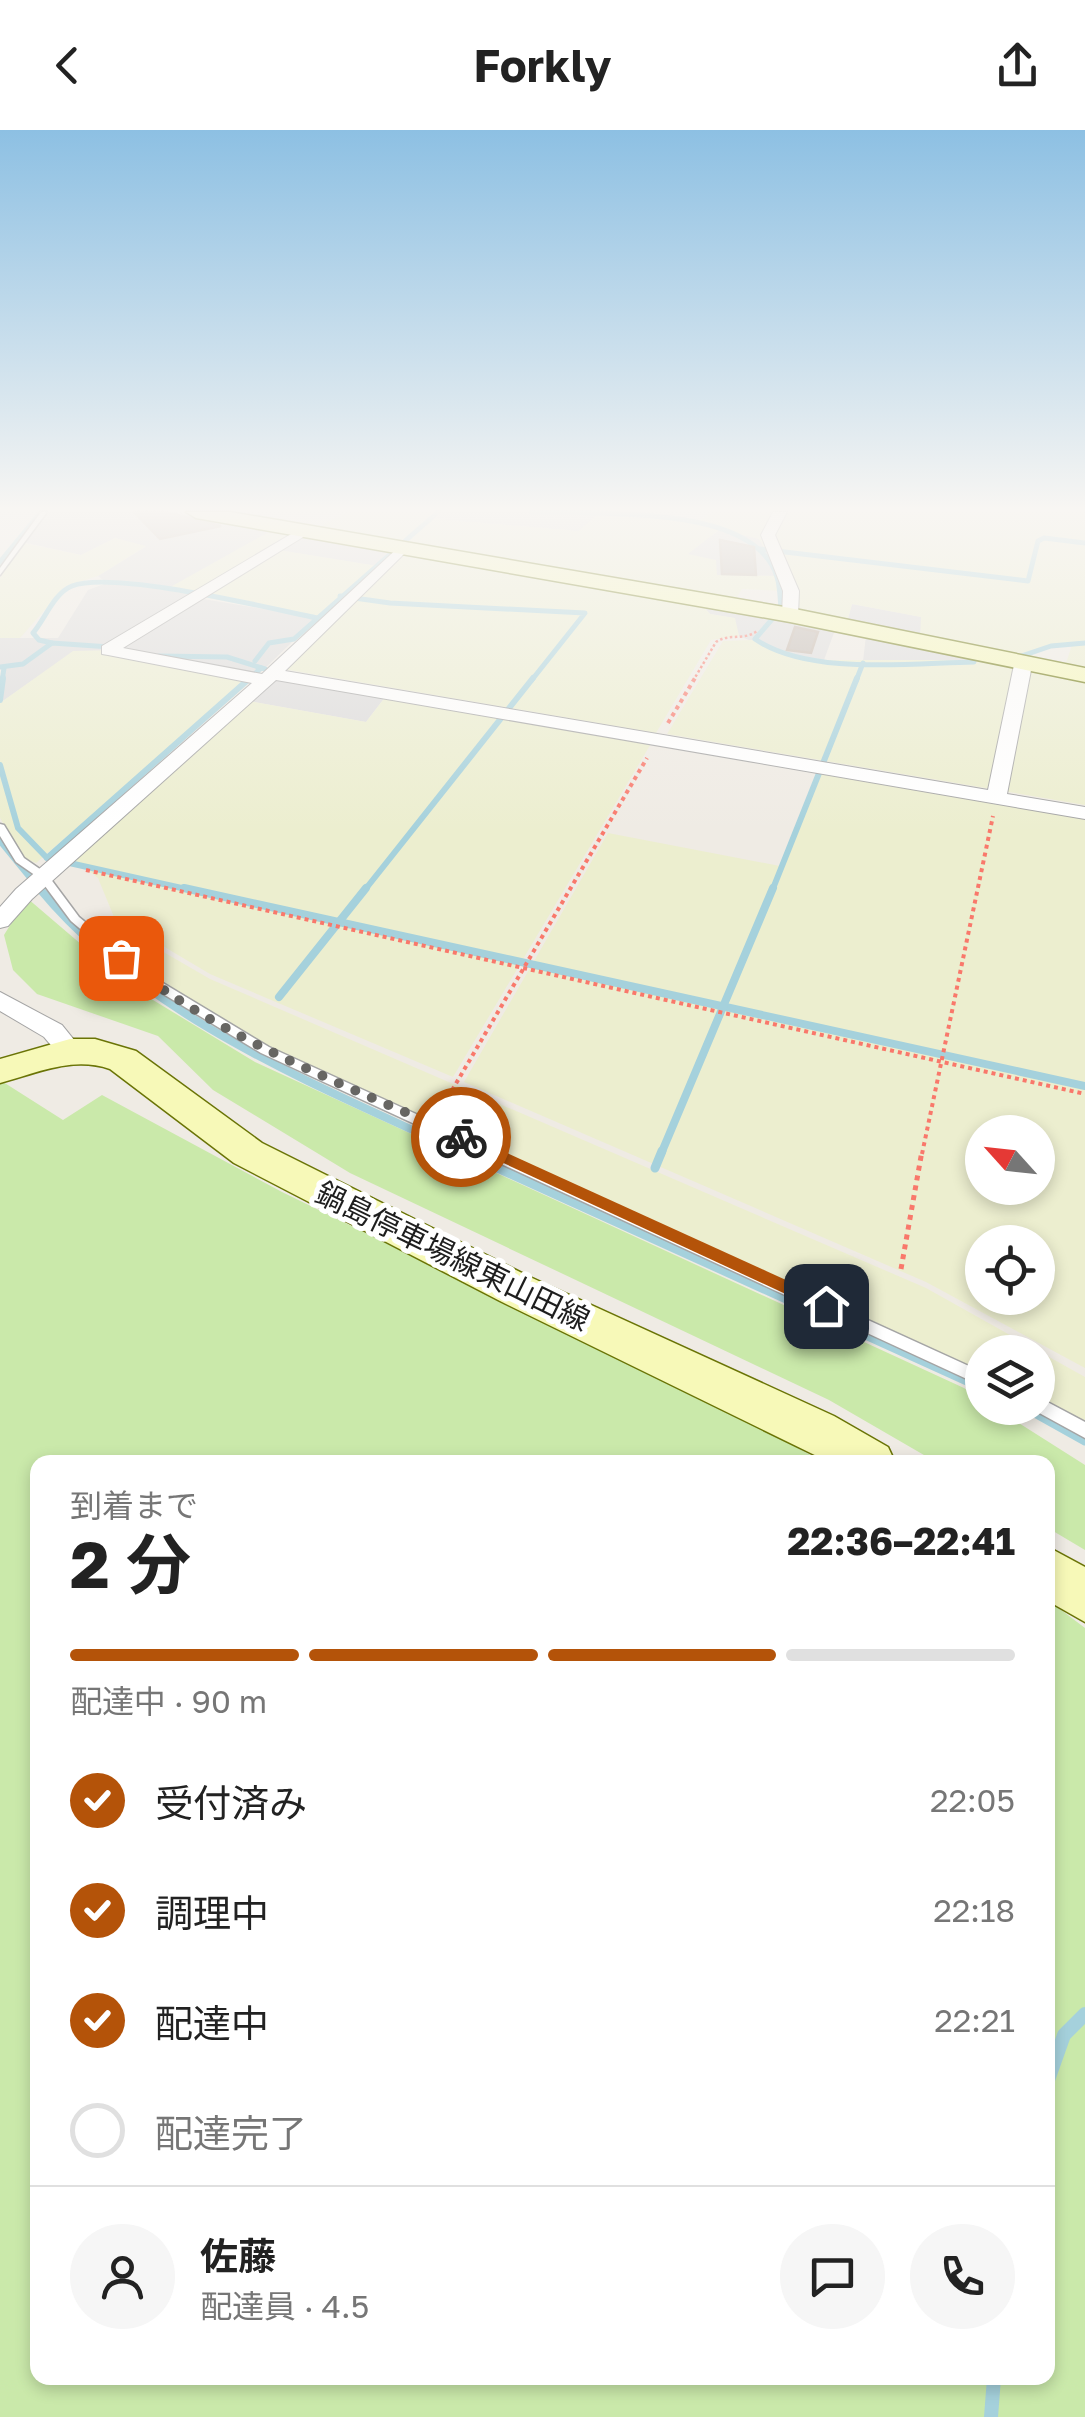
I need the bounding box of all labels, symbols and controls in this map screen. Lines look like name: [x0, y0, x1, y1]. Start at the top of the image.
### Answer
icon: back: [40, 38, 95, 93]
text: Forkly: [473, 38, 612, 92]
icon: share: [990, 38, 1045, 93]
pin: [79, 916, 164, 1001]
icon: bag: [94, 931, 149, 986]
courier: [411, 1087, 511, 1187]
icon: bike: [434, 1110, 489, 1165]
north arrow: [965, 1115, 1055, 1205]
map controls: [965, 1115, 1055, 1425]
street label: 鍋島停車場線東山田線: [310, 1174, 596, 1338]
button: locate: [965, 1225, 1055, 1315]
pin: [784, 1264, 869, 1349]
icon: home: [799, 1279, 854, 1334]
button: layers: [965, 1335, 1055, 1425]
text: 到着まで: [70, 1486, 198, 1524]
text: 22:36–22:41: [787, 1518, 1015, 1563]
text: 2 分: [70, 1524, 191, 1602]
text: 配達中 · 90 m: [70, 1682, 267, 1720]
icon: check: [70, 1773, 125, 1828]
text: 受付済み: [155, 1780, 307, 1825]
text: 22:05: [930, 1781, 1015, 1819]
icon: check: [70, 1883, 125, 1938]
text: 調理中: [155, 1890, 269, 1935]
text: 22:18: [933, 1891, 1015, 1929]
icon: check: [70, 1993, 125, 2048]
text: 配達中: [155, 2000, 269, 2045]
text: 22:21: [934, 2001, 1015, 2039]
text: 配達完了: [155, 2110, 307, 2155]
button: person: [70, 2224, 175, 2329]
button: chat: [780, 2224, 885, 2329]
button: phone: [910, 2224, 1015, 2329]
text: 佐藤: [200, 2233, 276, 2278]
text: 配達員 · 4.5: [200, 2287, 369, 2325]

